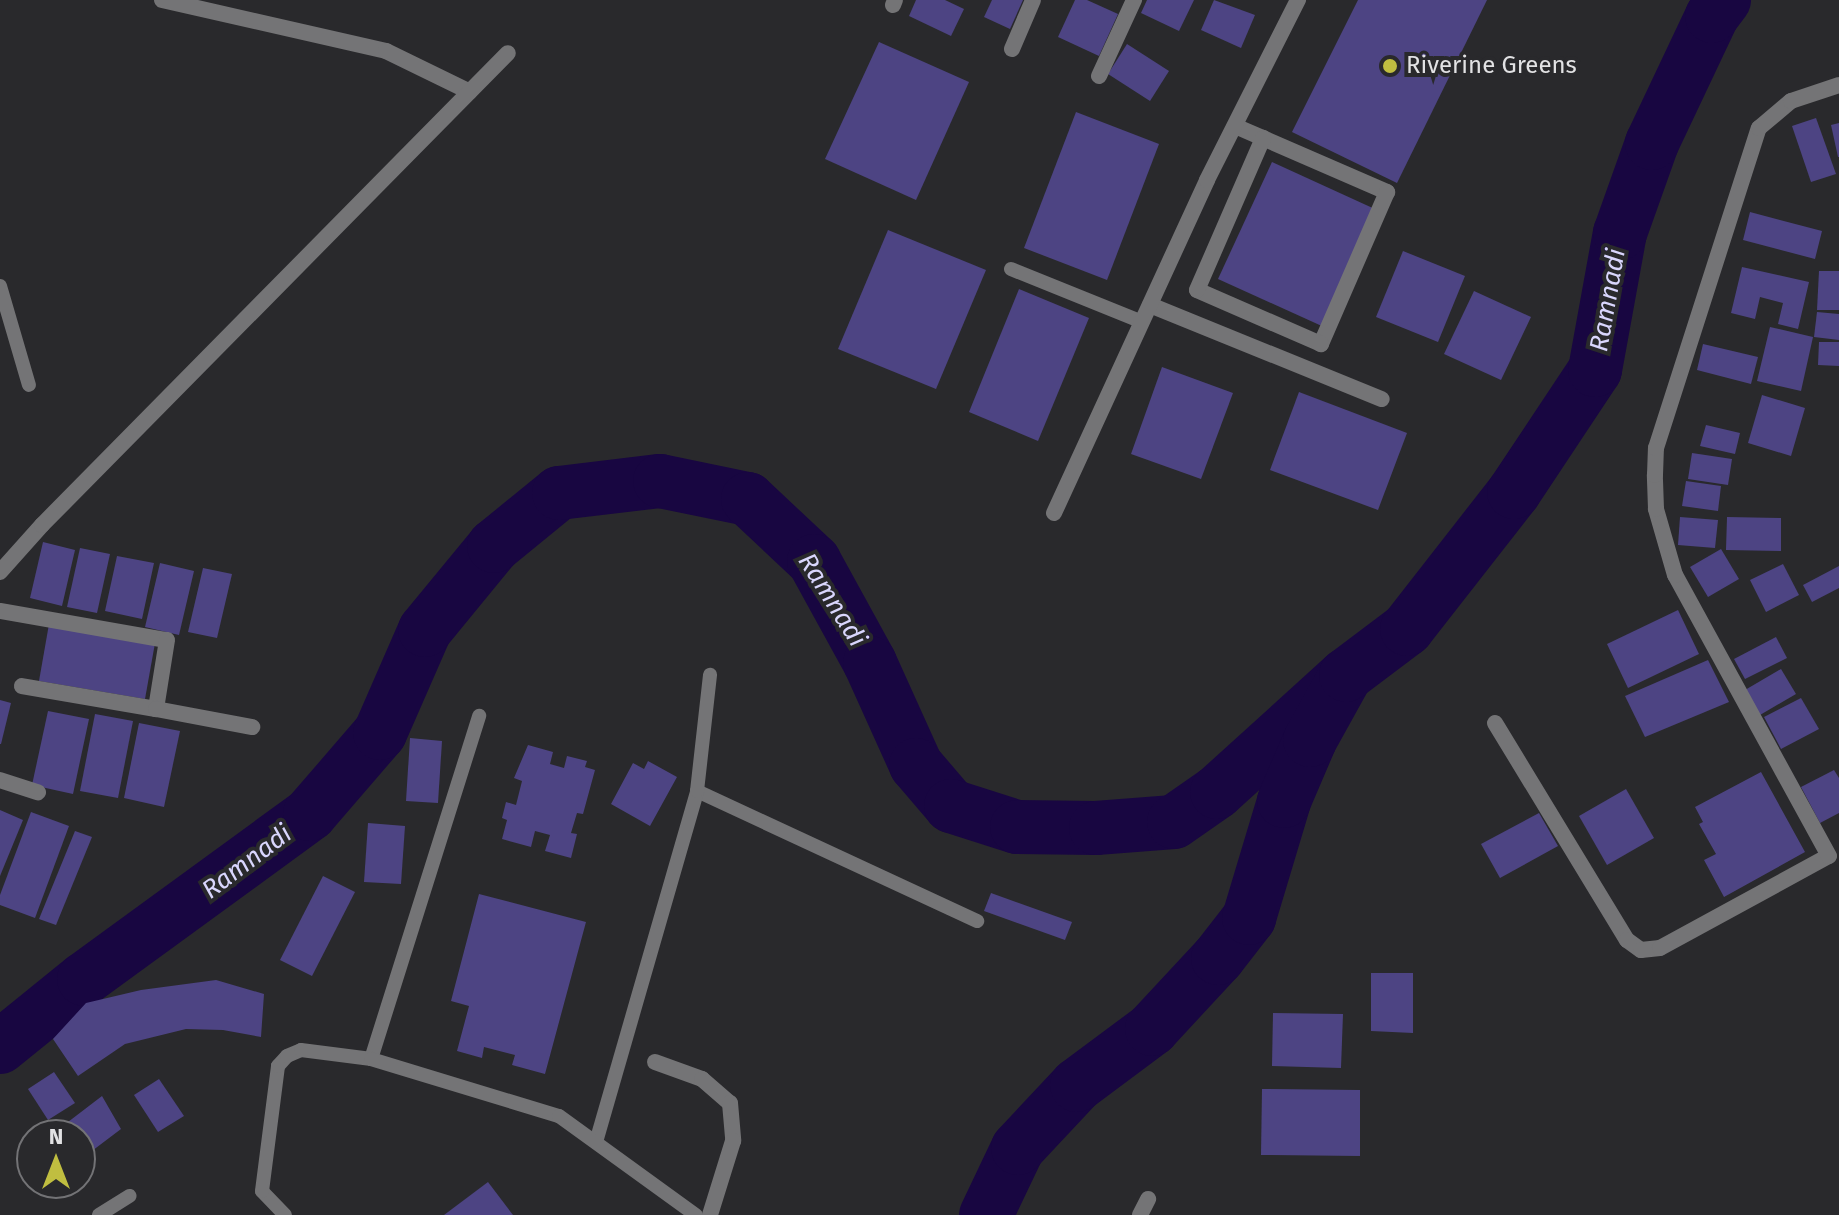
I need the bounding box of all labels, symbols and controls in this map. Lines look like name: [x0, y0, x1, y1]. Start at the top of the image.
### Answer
place label: Riverine Greens: [1406, 52, 1577, 80]
marker: Riverine Greens: [1381, 57, 1399, 75]
water label: Ramnadi: [1584, 246, 1632, 354]
water label: Ramnadi: [791, 547, 873, 653]
water label: Ramnadi: [196, 818, 298, 906]
north arrow: [16, 1119, 96, 1199]
text: N: [49, 1123, 63, 1150]

